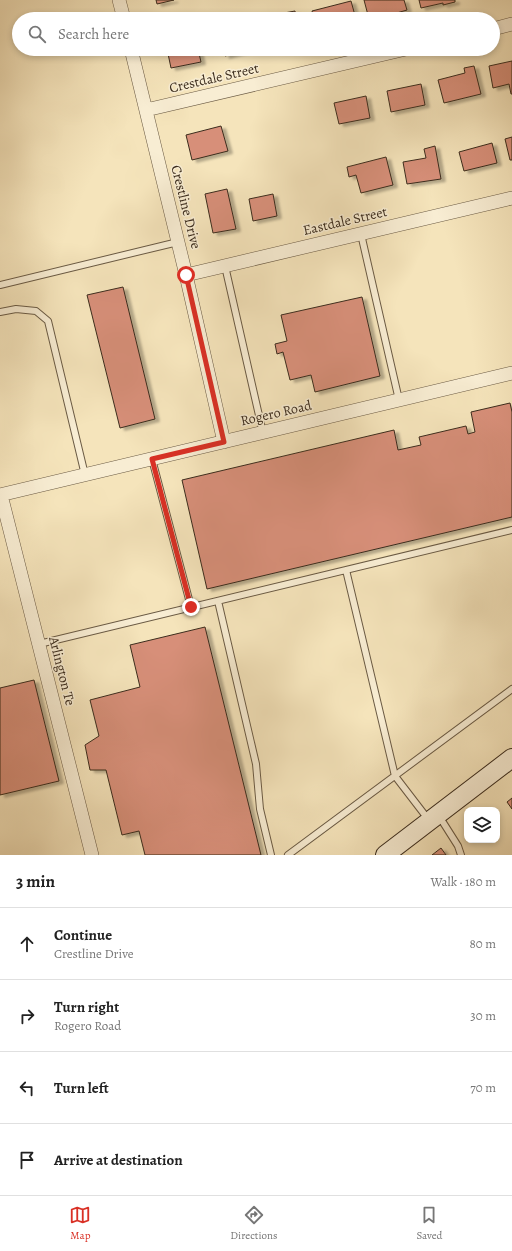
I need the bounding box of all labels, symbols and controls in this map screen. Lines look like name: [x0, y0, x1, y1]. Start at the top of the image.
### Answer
search box: [12, 12, 500, 56]
icon: search: [26, 23, 48, 45]
text: Search here: [58, 24, 129, 44]
street label: Crestdale Street: [167, 58, 261, 98]
street label: Crestline Drive: [166, 163, 206, 251]
street label: Eastdale Street: [301, 202, 389, 240]
route start: [177, 266, 195, 284]
street label: Rogero Road: [239, 395, 314, 430]
route end: [182, 598, 200, 616]
street label: Arlington Te: [44, 634, 80, 707]
map controls: [464, 807, 500, 843]
button: layers: [464, 807, 500, 843]
text: 3 min: [16, 870, 55, 893]
text: Walk · 180 m: [430, 873, 496, 890]
text: Continue: [54, 925, 112, 945]
icon: ahead: [16, 933, 38, 955]
text: 80 m: [469, 935, 496, 952]
text: Crestline Drive: [54, 945, 134, 962]
text: Turn right: [54, 997, 119, 1017]
icon: right: [16, 1005, 38, 1027]
text: 30 m: [470, 1007, 496, 1024]
text: Rogero Road: [54, 1017, 121, 1034]
icon: left: [16, 1077, 38, 1099]
text: Turn left: [54, 1078, 109, 1098]
text: 70 m: [470, 1079, 496, 1096]
icon: arrive: [16, 1149, 38, 1171]
text: Arrive at destination: [54, 1150, 183, 1170]
tab: Map: [69, 1204, 91, 1243]
tab: Directions: [230, 1204, 278, 1243]
tab: Saved: [416, 1204, 443, 1243]

